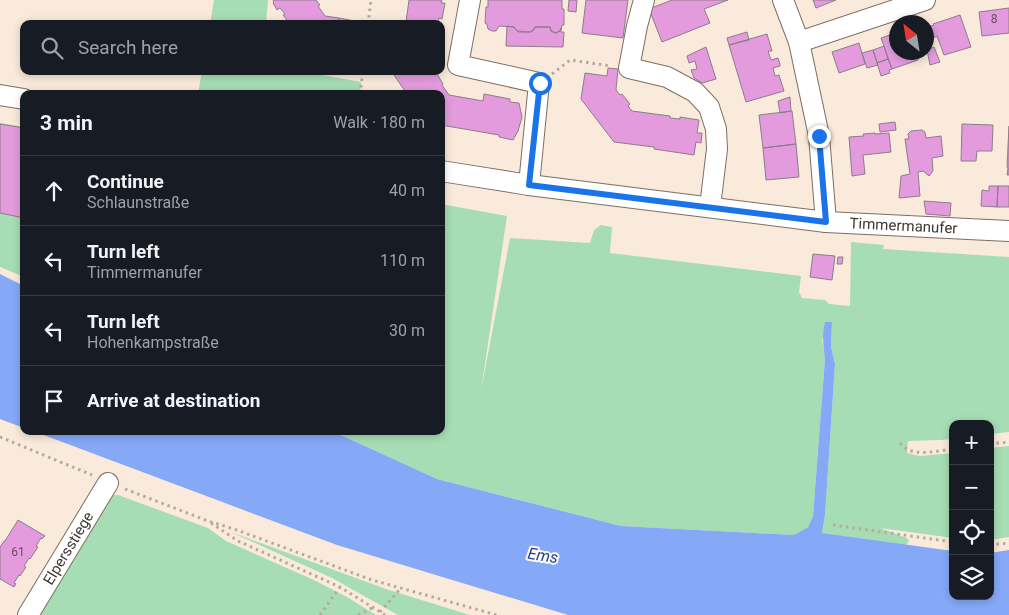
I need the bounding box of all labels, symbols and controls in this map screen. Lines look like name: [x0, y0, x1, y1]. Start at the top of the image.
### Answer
house number: 8: [991, 12, 998, 26]
north arrow: [889, 15, 934, 60]
search box: [20, 20, 445, 75]
icon: search: [38, 34, 66, 62]
text: Search here: [78, 36, 178, 59]
route start: [529, 72, 552, 95]
text: 3 min: [40, 111, 93, 135]
text: Walk · 180 m: [333, 113, 425, 132]
route end: [808, 125, 831, 148]
text: Continue: [87, 170, 164, 193]
icon: ahead: [40, 177, 68, 205]
text: 40 m: [389, 181, 425, 200]
text: Schlaunstraße: [87, 193, 189, 212]
street label: Timmermanufer: [849, 214, 958, 237]
text: Turn left: [87, 240, 160, 263]
icon: left: [40, 247, 68, 275]
text: 110 m: [380, 251, 425, 270]
text: Timmermanufer: [87, 263, 202, 282]
text: Turn left: [87, 310, 160, 333]
icon: left: [40, 317, 68, 345]
text: 30 m: [389, 321, 425, 340]
text: Hohenkampstraße: [87, 333, 219, 352]
icon: arrive: [40, 387, 68, 415]
text: Arrive at destination: [87, 389, 260, 412]
map controls: [949, 420, 994, 600]
button: +: [949, 420, 994, 465]
button: −: [949, 465, 994, 510]
street label: Elpersstiege: [39, 508, 97, 588]
button: locate: [949, 510, 994, 555]
water label: Ems: [526, 544, 559, 567]
house number: 61: [11, 545, 25, 559]
button: layers: [949, 555, 994, 600]

